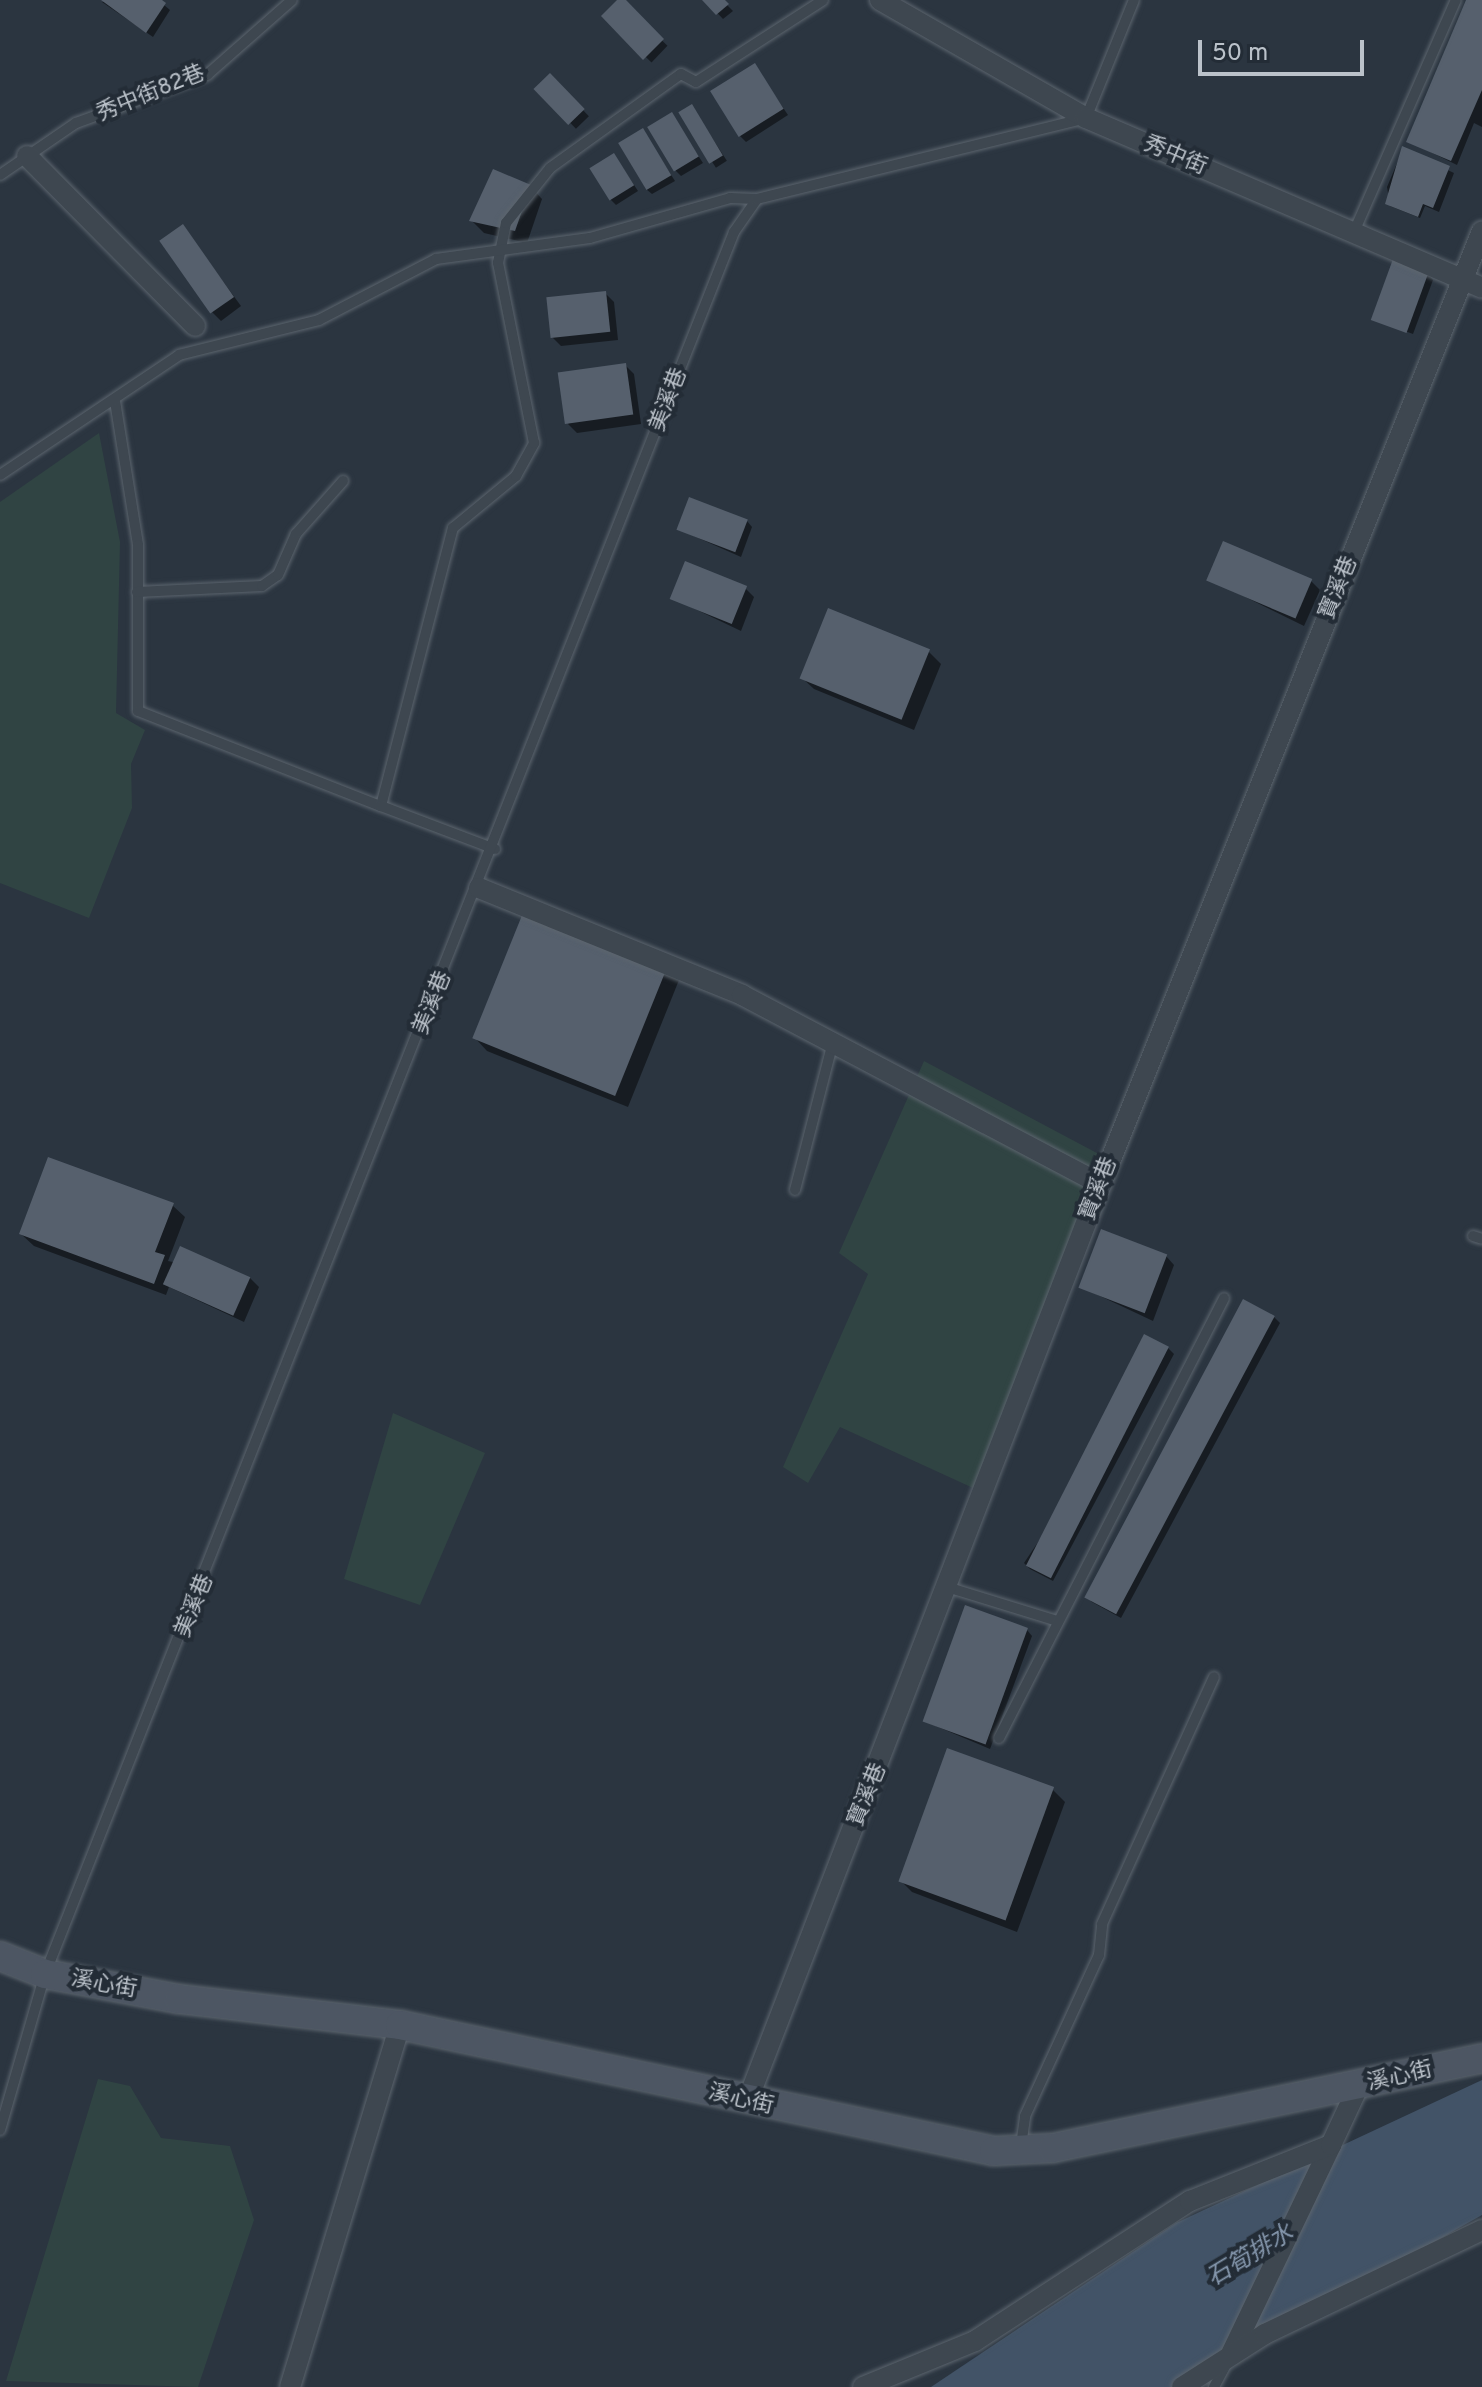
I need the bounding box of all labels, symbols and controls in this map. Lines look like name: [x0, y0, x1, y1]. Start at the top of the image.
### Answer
scale bar: [1202, 24, 1368, 74]
text: 50 m: [1212, 39, 1268, 69]
street label: 秀中街82巷: [93, 60, 209, 128]
street label: 秀中街: [1139, 131, 1211, 181]
street label: 美溪巷: [645, 364, 693, 436]
street label: 寶溪巷: [1314, 552, 1364, 624]
street label: 美溪巷: [408, 967, 458, 1039]
street label: 寶溪巷: [1075, 1153, 1123, 1225]
street label: 美溪巷: [170, 1570, 220, 1642]
street label: 寶溪巷: [843, 1759, 893, 1831]
street label: 溪心街: [69, 1966, 139, 2004]
street label: 溪心街: [1365, 2057, 1435, 2097]
street label: 溪心街: [706, 2080, 776, 2120]
water label: 石筍排水: [1202, 2220, 1300, 2294]

